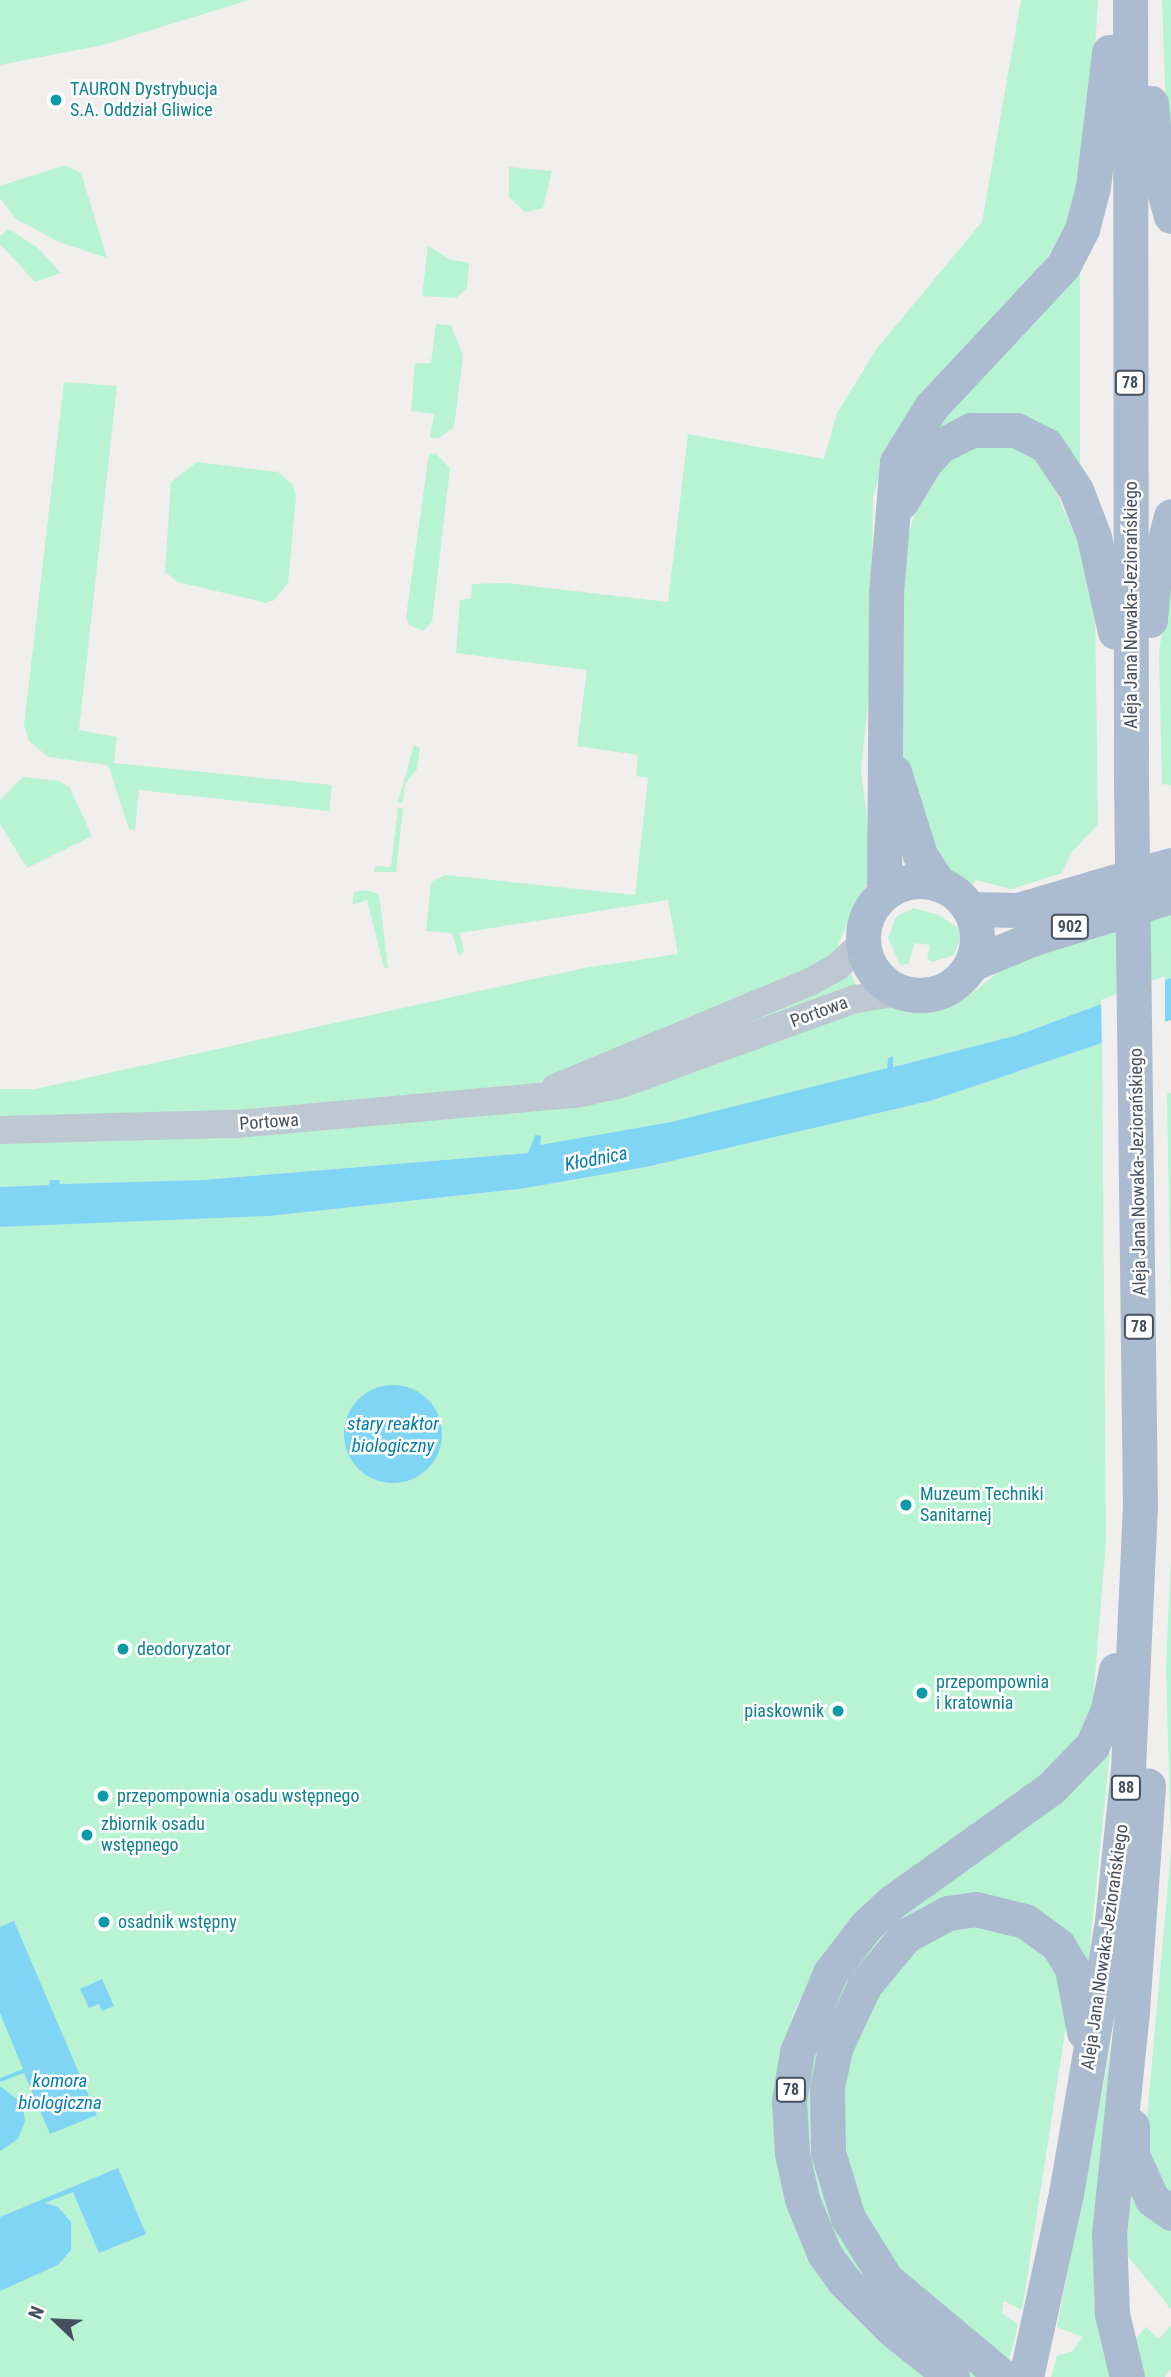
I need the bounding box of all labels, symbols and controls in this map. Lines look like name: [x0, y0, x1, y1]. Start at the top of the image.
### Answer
place label: TAURON Dystrybucja S.A. Oddział Gliwice: [70, 79, 218, 122]
marker: TAURON Dystrybucja S.A. Oddział Gliwice: [48, 92, 64, 108]
road number: 78: [1114, 370, 1146, 396]
street label: Aleja Jana Nowaka-Jeziorańskiego: [1120, 481, 1142, 729]
road number: 902: [1051, 914, 1089, 939]
street label: Portowa: [787, 992, 851, 1032]
street label: Aleja Jana Nowaka-Jeziorańskiego: [1125, 1048, 1151, 1296]
street label: Portowa: [239, 1109, 299, 1135]
water label: Kłodnica: [563, 1142, 629, 1176]
road number: 78: [1123, 1315, 1155, 1340]
water label: stary reaktor biologiczny: [347, 1413, 439, 1457]
place label: Muzeum Techniki Sanitarnej: [920, 1484, 1044, 1526]
marker: Muzeum Techniki Sanitarnej: [898, 1497, 914, 1513]
place label: deodoryzator: [137, 1638, 231, 1660]
marker: deodoryzator: [115, 1641, 131, 1657]
place label: przepompownia i kratownia: [936, 1672, 1049, 1714]
marker: przepompownia i kratownia: [914, 1685, 930, 1701]
place label: piaskownik: [744, 1700, 824, 1722]
marker: piaskownik: [830, 1703, 846, 1719]
road number: 88: [1110, 1776, 1142, 1800]
place label: przepompownia osadu wstępnego: [117, 1785, 359, 1807]
marker: przepompownia osadu wstępnego: [95, 1788, 111, 1804]
place label: zbiornik osadu wstępnego: [101, 1814, 205, 1856]
street label: Aleja Jana Nowaka-Jeziorańskiego: [1077, 1823, 1133, 2071]
marker: zbiornik osadu wstępnego: [79, 1827, 95, 1843]
place label: osadnik wstępny: [118, 1911, 237, 1933]
marker: osadnik wstępny: [96, 1914, 112, 1930]
water label: komora biologiczna: [18, 2070, 102, 2114]
road number: 78: [775, 2078, 807, 2102]
north arrow: [21, 2286, 91, 2356]
text: N: [23, 2303, 49, 2322]

